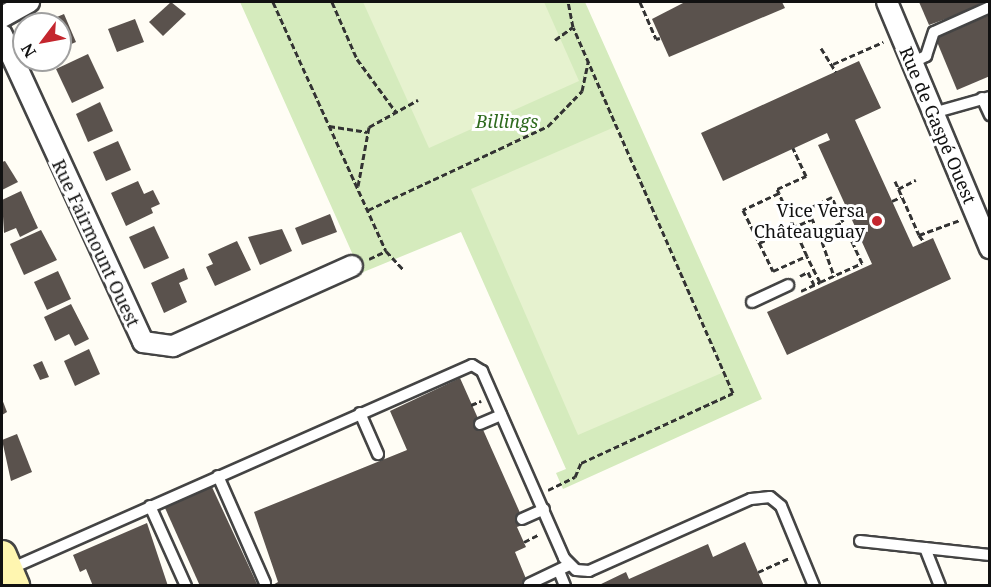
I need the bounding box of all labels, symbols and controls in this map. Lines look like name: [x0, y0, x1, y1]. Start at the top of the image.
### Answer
north arrow: [12, 12, 72, 72]
text: N: [16, 39, 41, 62]
street label: Rue de Gaspé Ouest: [895, 43, 981, 207]
park label: Billings: [476, 110, 538, 132]
street label: Rue Fairmount Ouest: [48, 156, 144, 330]
place label: Vice Versa Châteauguay: [754, 200, 865, 242]
marker: Vice Versa Châteauguay: [870, 214, 884, 228]

